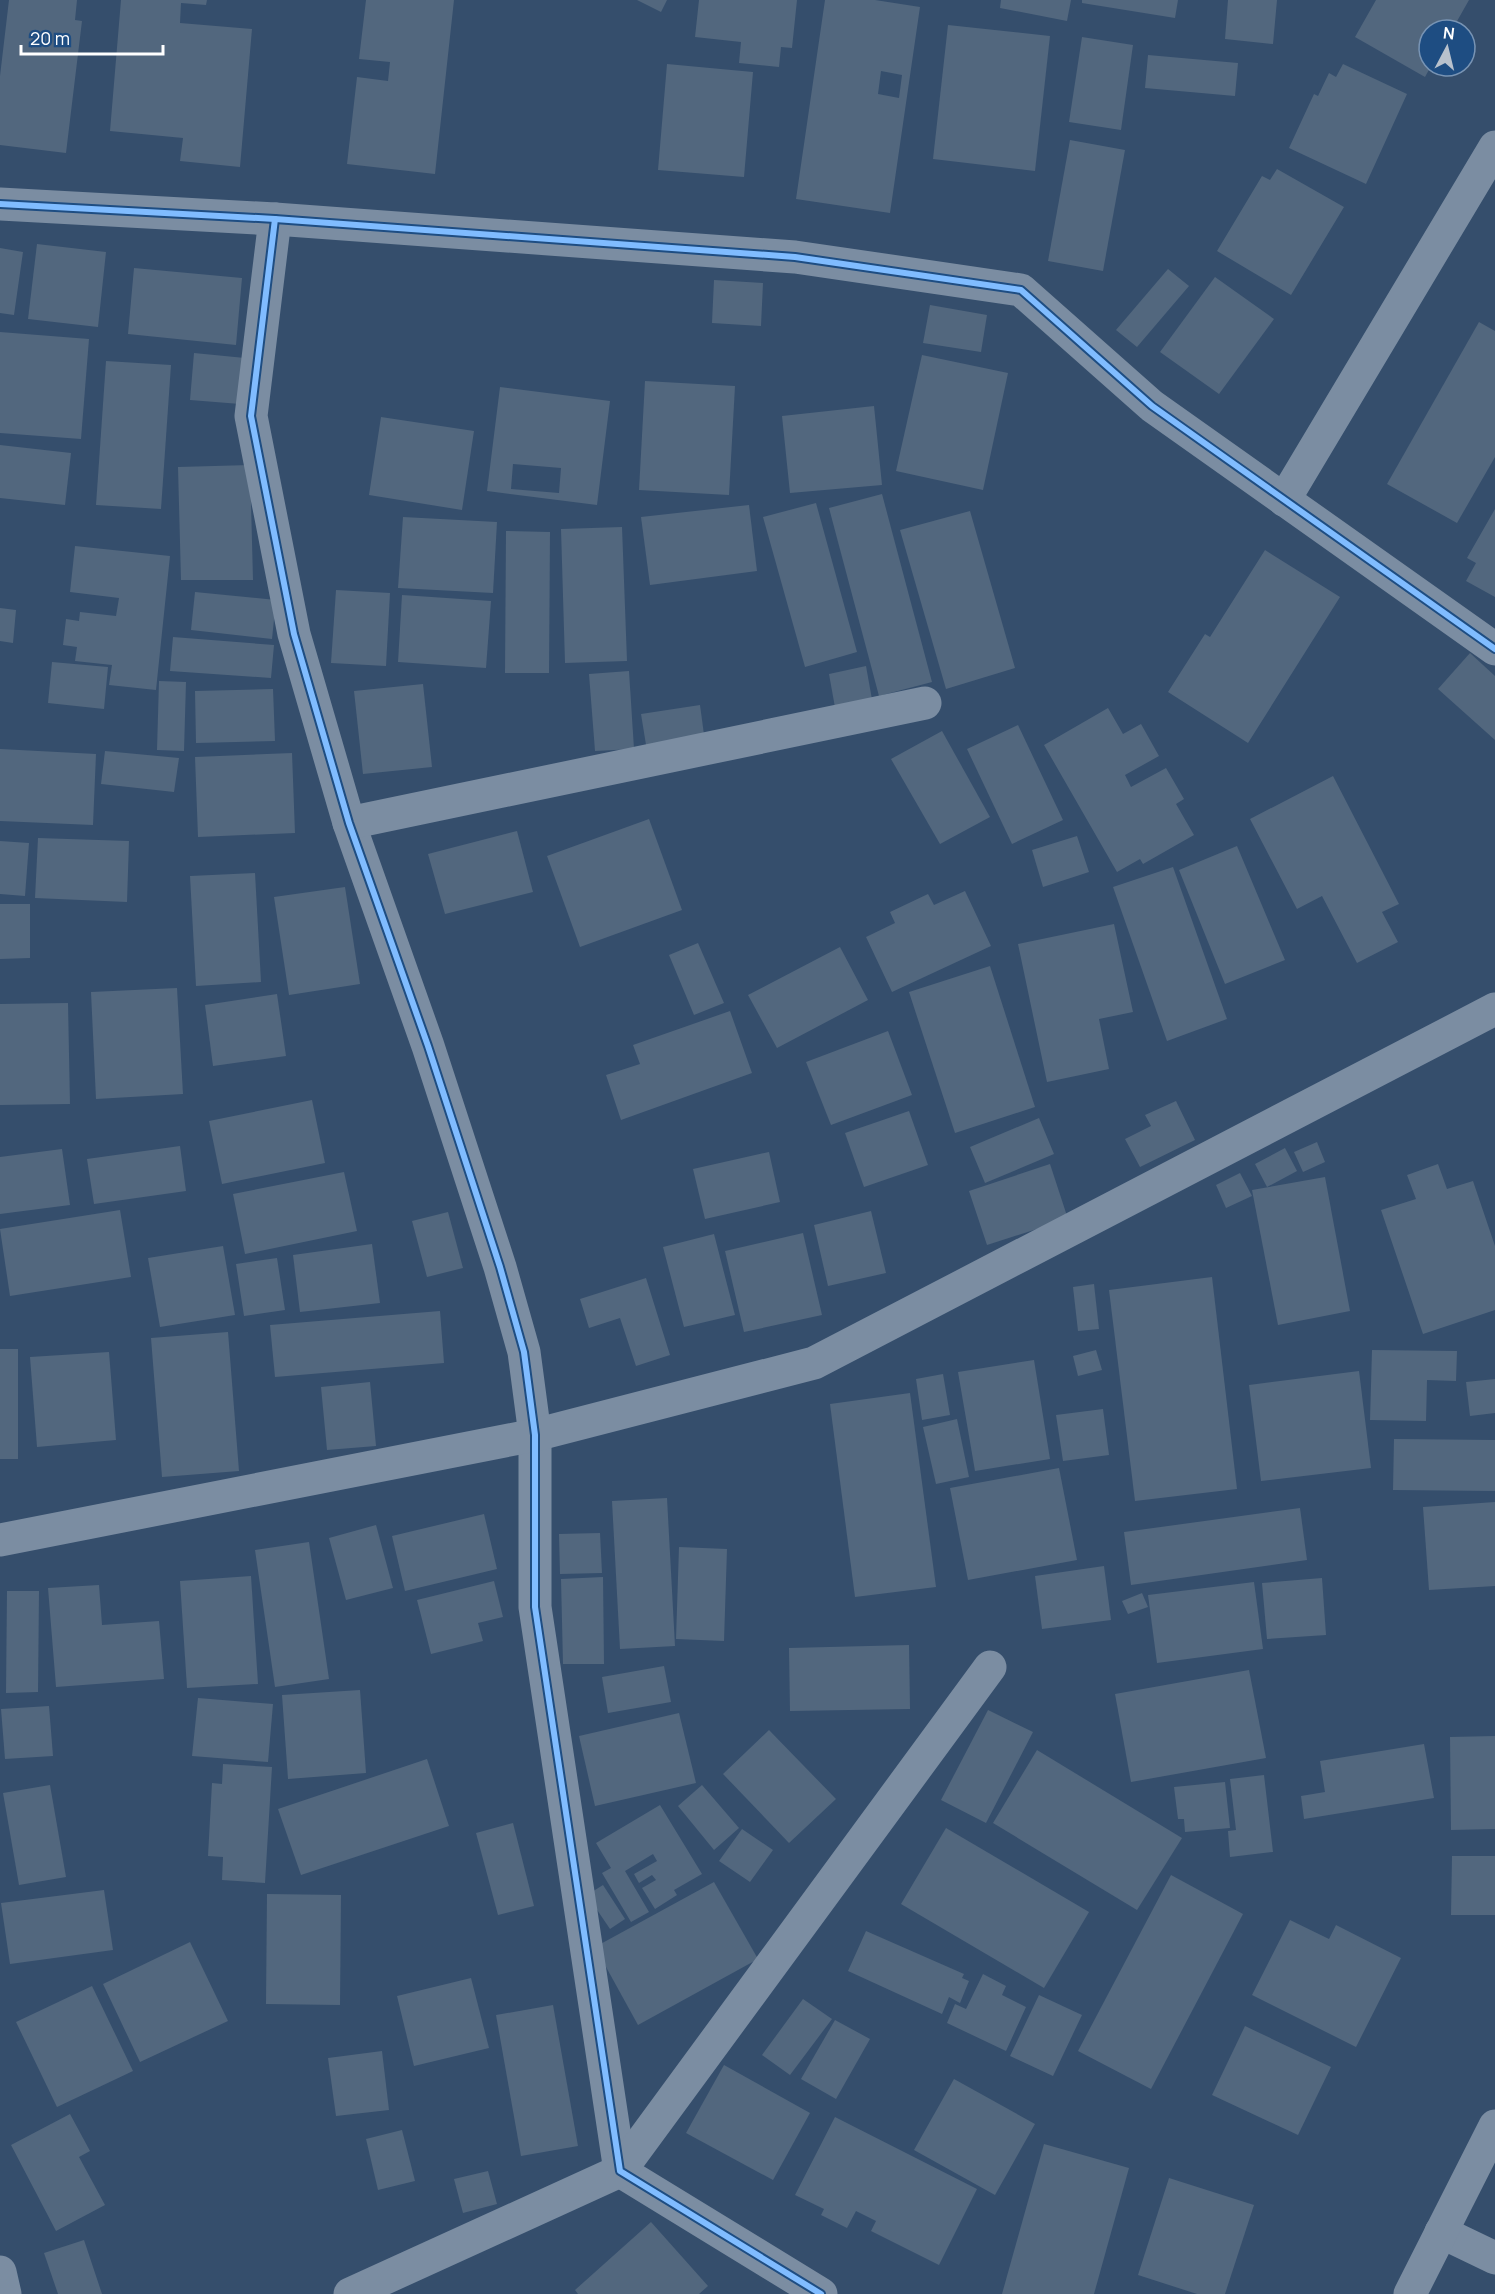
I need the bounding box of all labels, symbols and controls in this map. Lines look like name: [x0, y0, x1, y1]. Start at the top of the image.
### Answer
scale bar: [21, 18, 164, 56]
north arrow: [1417, 18, 1477, 78]
text: N: [1442, 21, 1456, 45]
text: 20 m: [30, 26, 70, 50]

